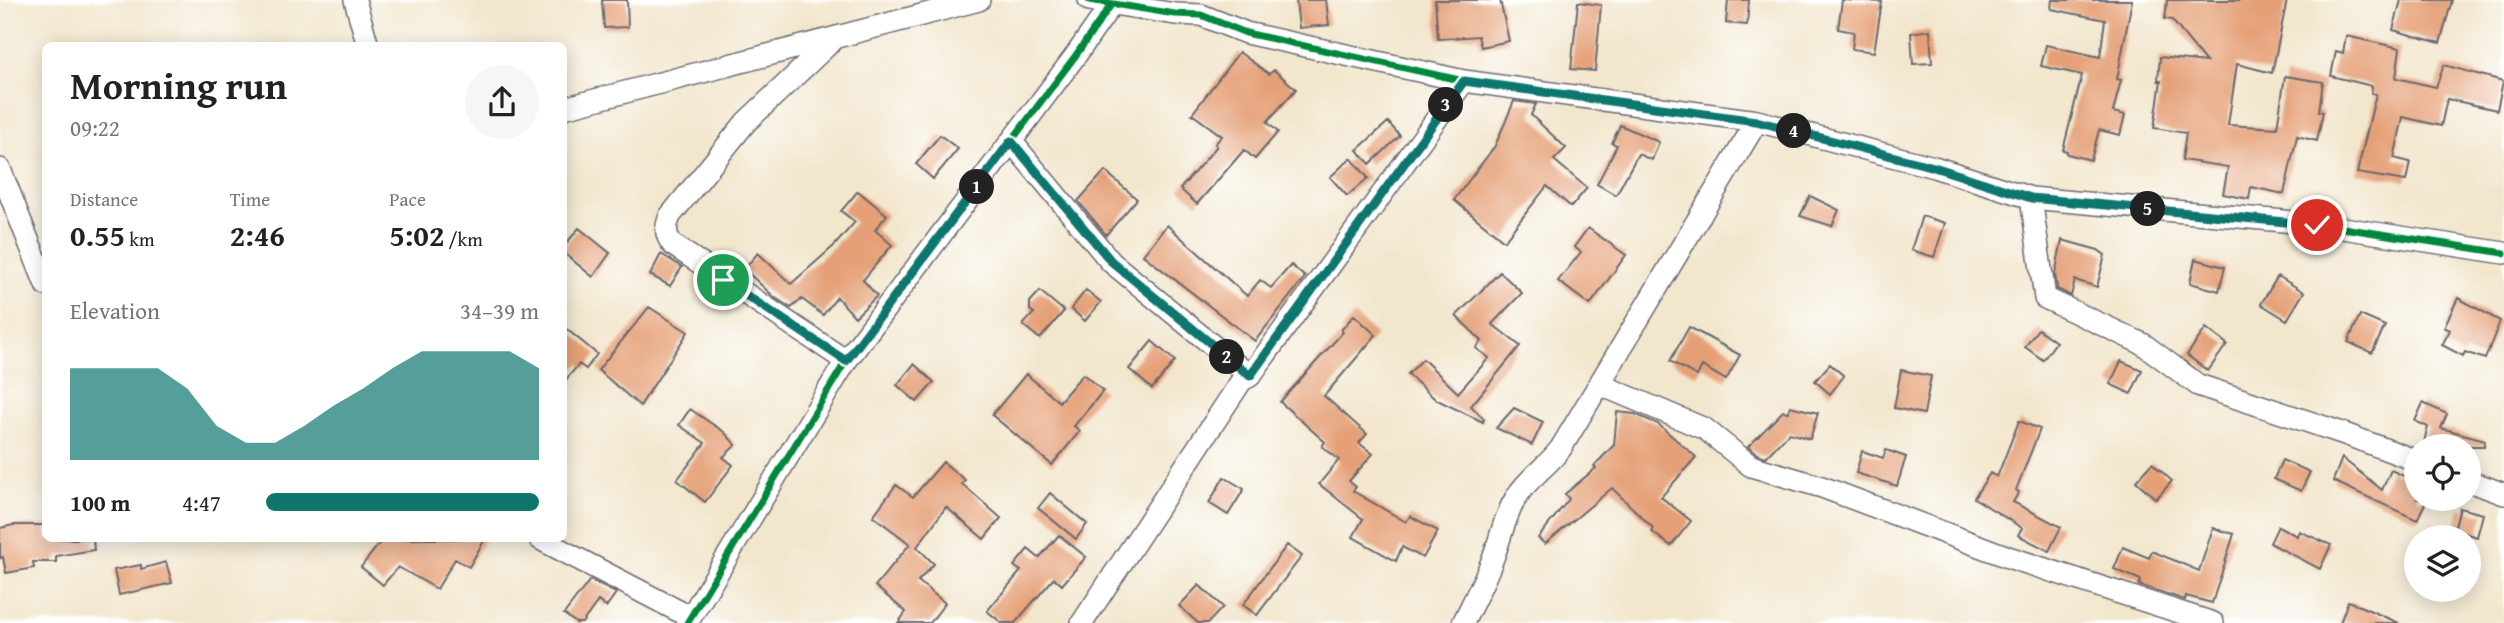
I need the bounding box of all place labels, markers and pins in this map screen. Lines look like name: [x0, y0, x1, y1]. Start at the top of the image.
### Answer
pin: 3: [1428, 88, 1464, 122]
pin: 4: [1776, 114, 1812, 148]
pin: 1: [960, 170, 995, 204]
pin: 5: [2130, 192, 2166, 227]
pin: [2287, 195, 2347, 255]
pin: [693, 250, 753, 310]
pin: 2: [1210, 340, 1244, 374]

